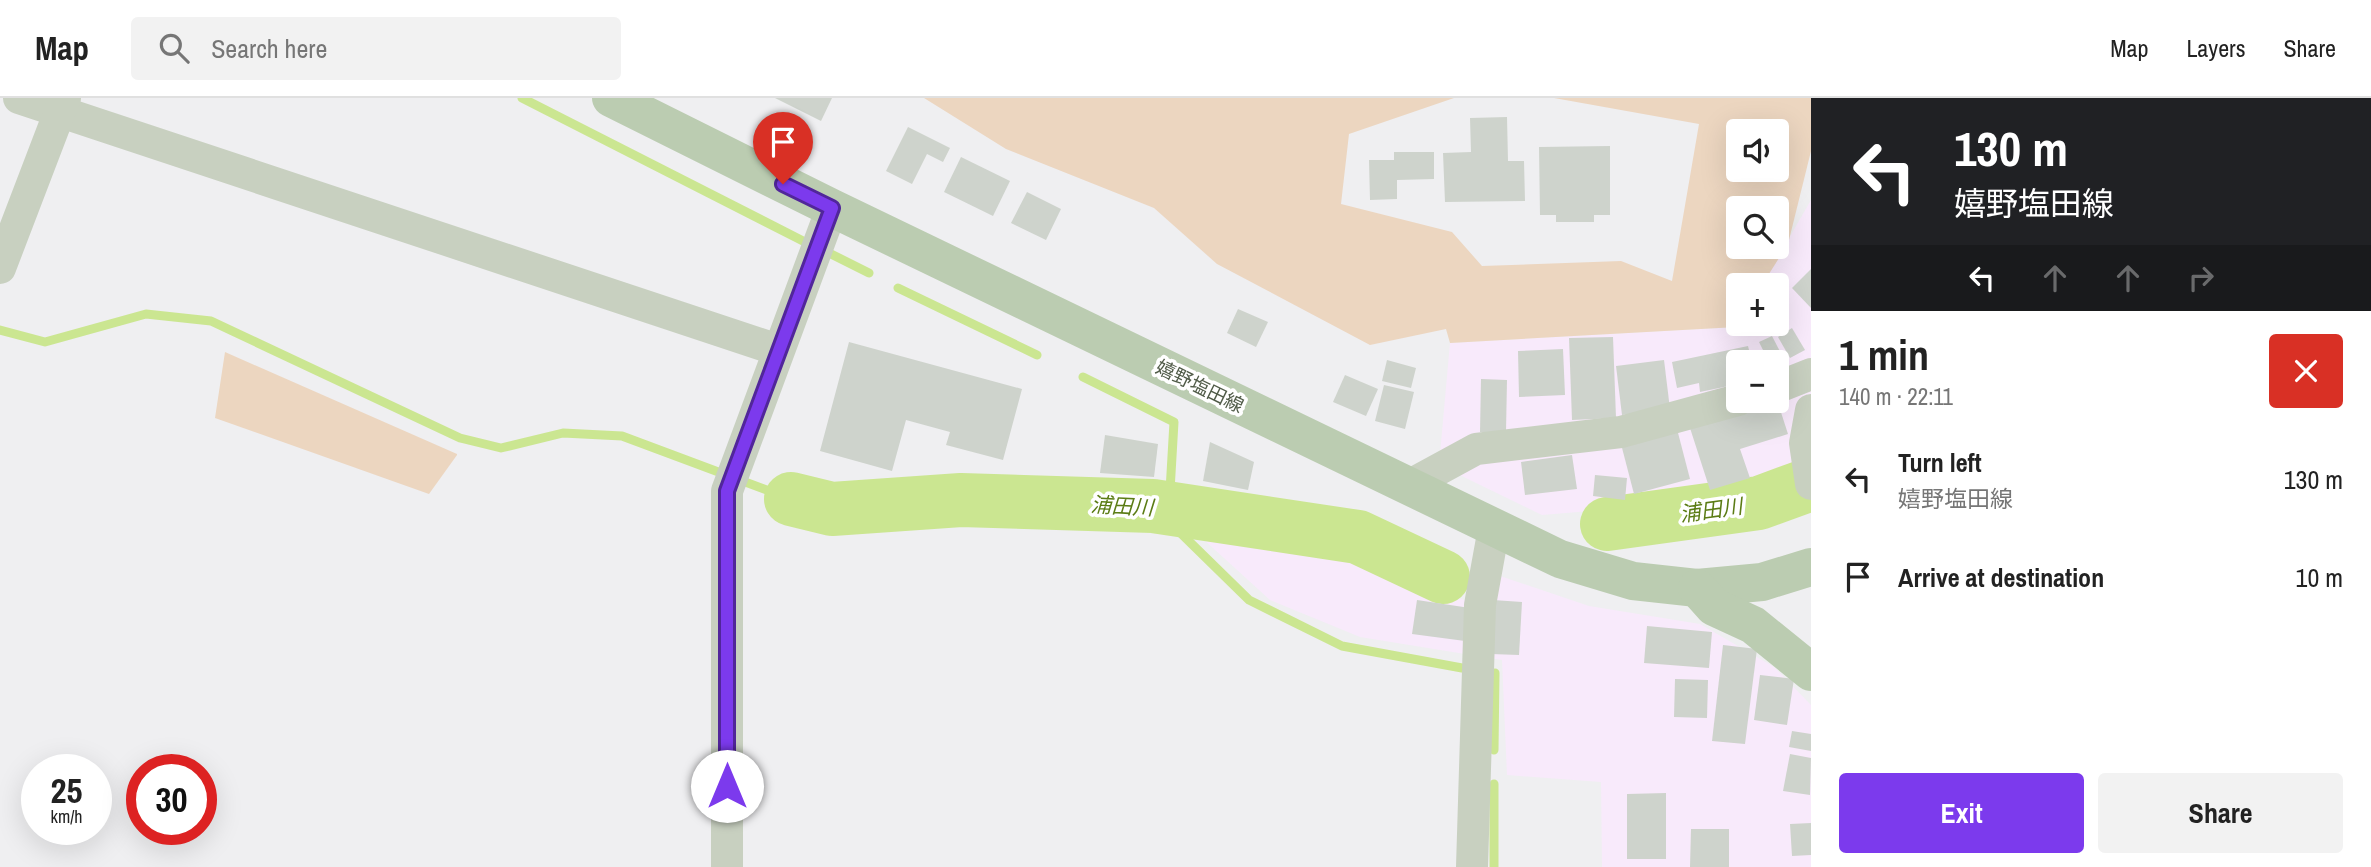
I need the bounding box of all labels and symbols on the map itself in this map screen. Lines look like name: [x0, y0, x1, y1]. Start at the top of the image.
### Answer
pin: [753, 112, 813, 184]
street label: 嬉野塩田線: [1152, 353, 1248, 419]
water label: 浦田川: [1090, 490, 1156, 522]
water label: 浦田川: [1678, 491, 1746, 529]
position arrow: [690, 749, 764, 823]
speed limit sign: 30: [126, 754, 217, 845]

